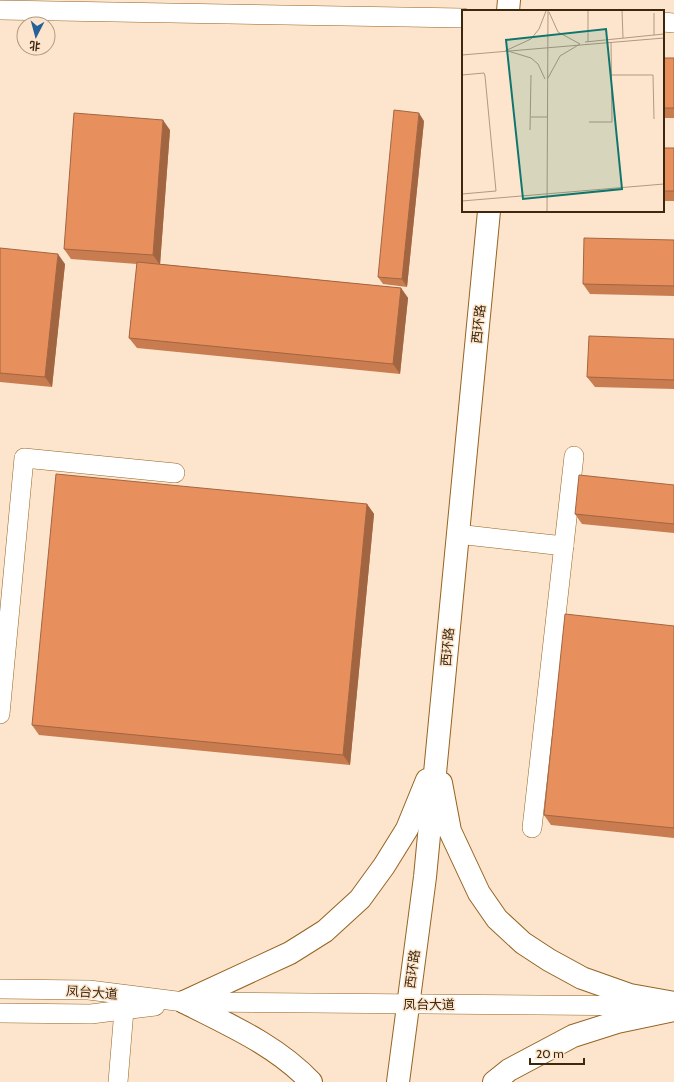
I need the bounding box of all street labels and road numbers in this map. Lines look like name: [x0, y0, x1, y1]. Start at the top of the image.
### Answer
street label: 西环路: [468, 304, 488, 344]
street label: 西环路: [437, 627, 457, 667]
street label: 西环路: [401, 949, 423, 989]
street label: 凤台大道: [65, 982, 119, 1002]
street label: 凤台大道: [403, 996, 455, 1012]

